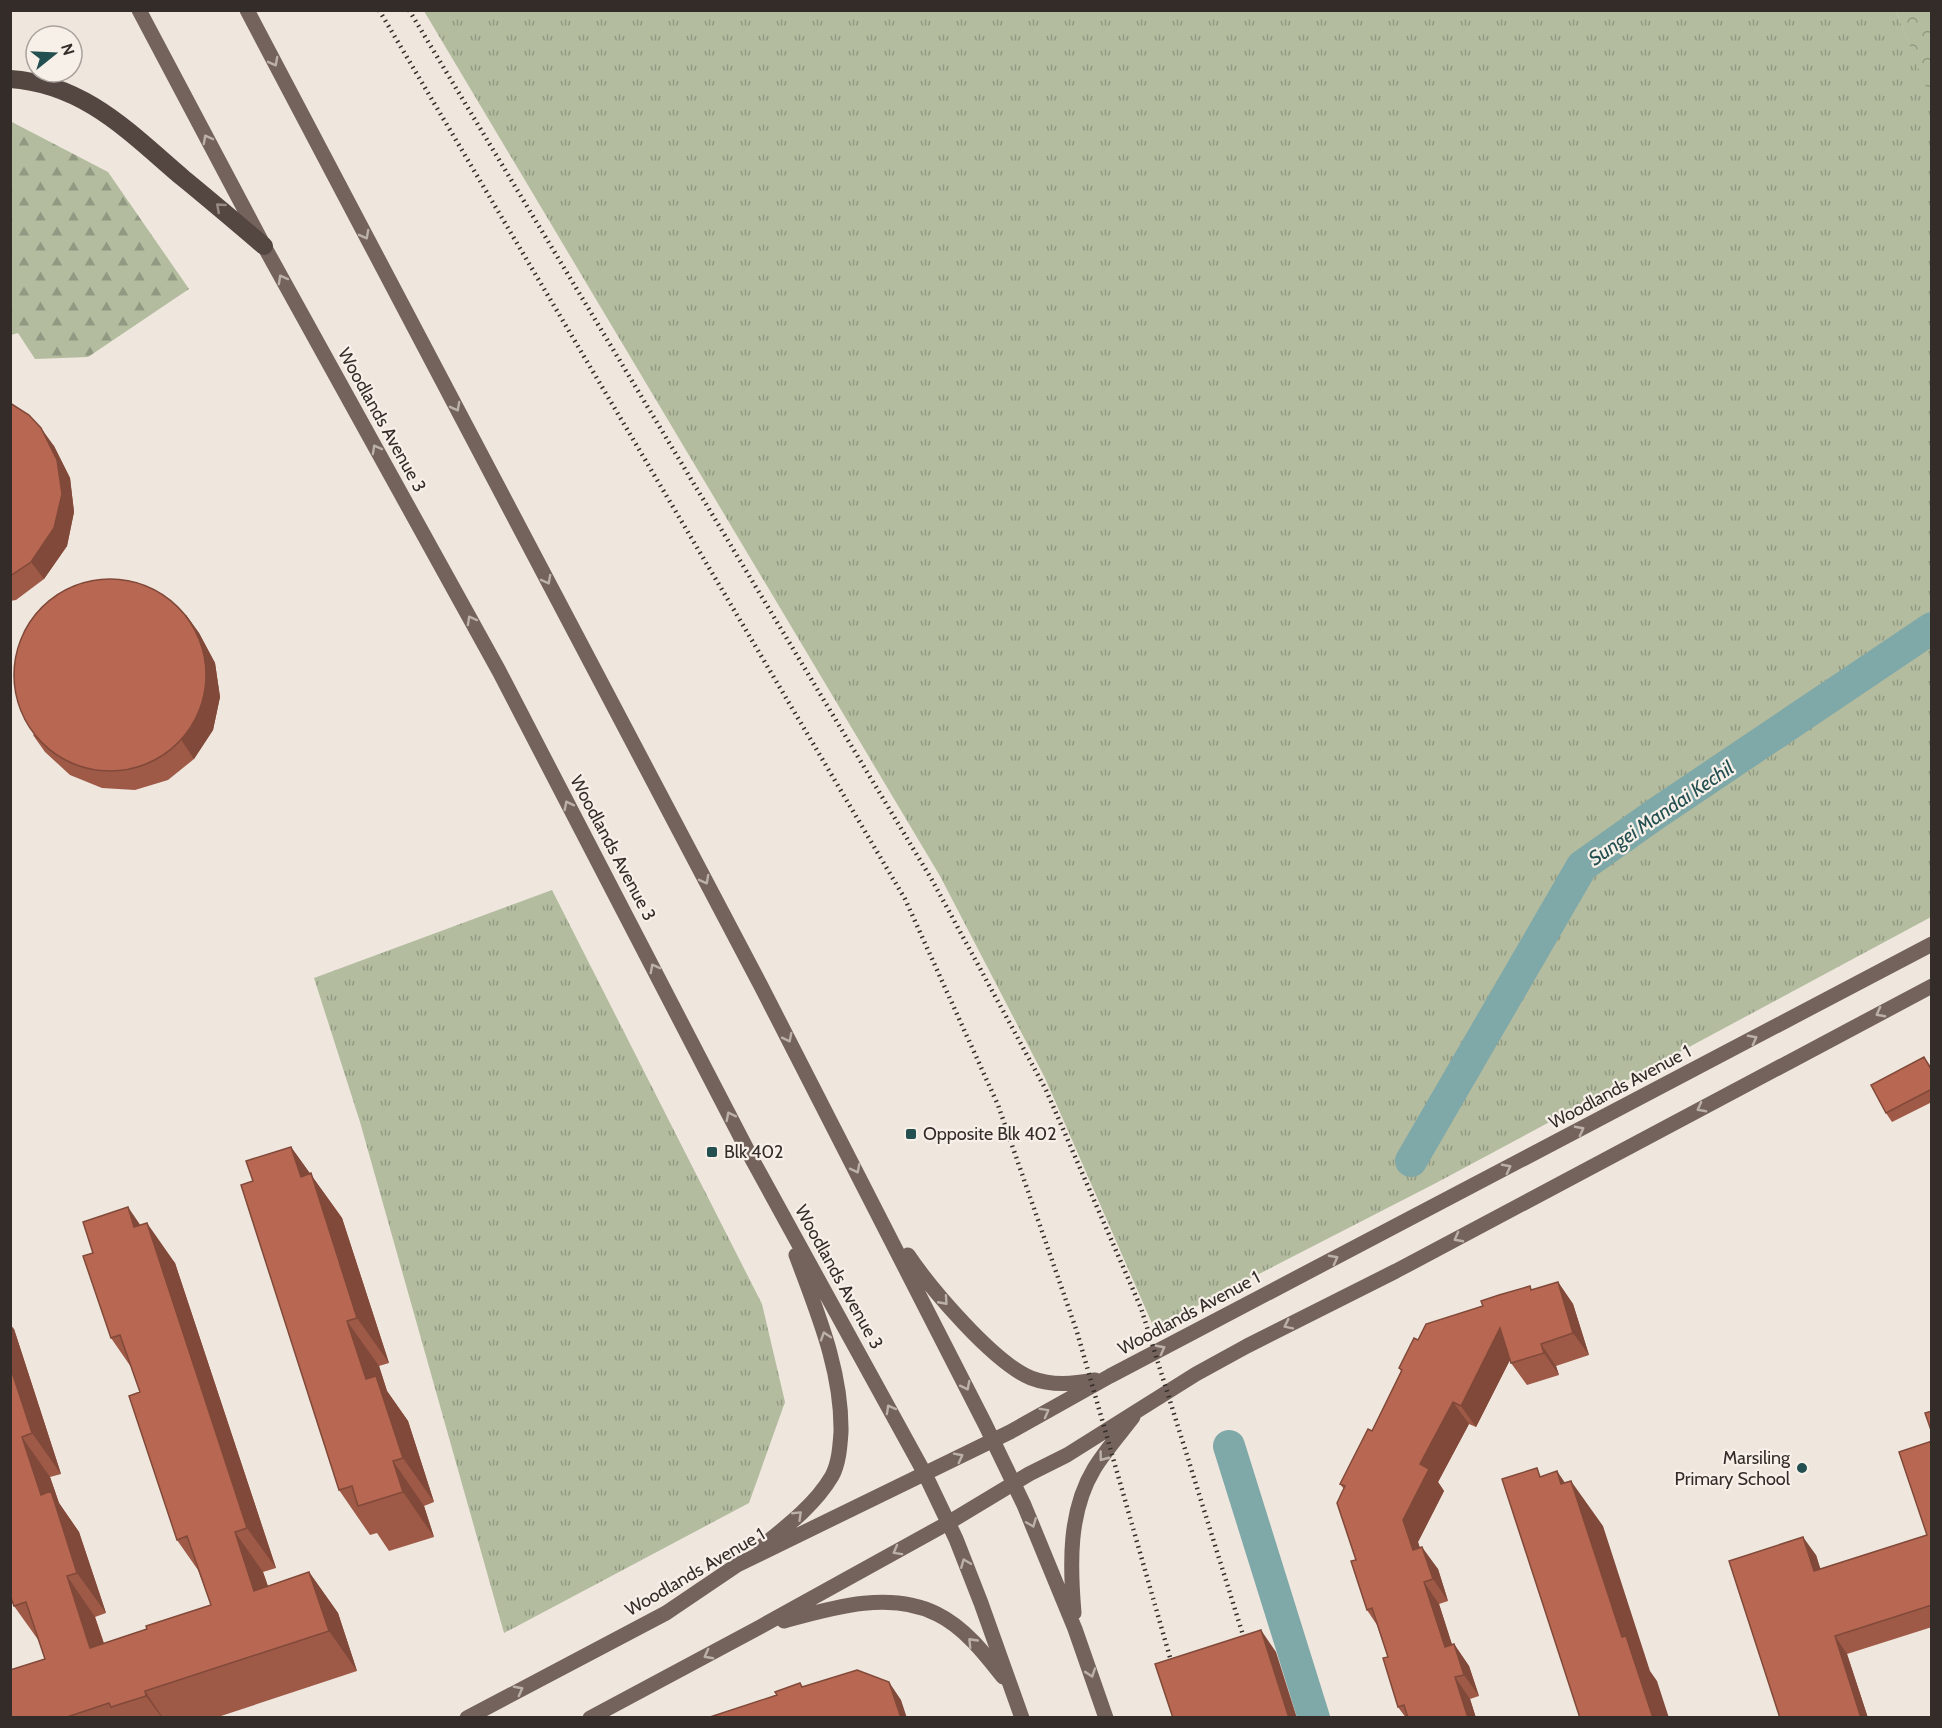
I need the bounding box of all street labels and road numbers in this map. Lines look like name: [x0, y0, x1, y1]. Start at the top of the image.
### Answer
street label: Woodlands Avenue 3: [333, 344, 431, 496]
street label: Woodlands Avenue 3: [565, 772, 661, 924]
street label: Woodlands Avenue 1: [1545, 1040, 1695, 1134]
street label: Woodlands Avenue 3: [790, 1201, 888, 1353]
street label: Woodlands Avenue 1: [1114, 1266, 1264, 1360]
street label: Woodlands Avenue 1: [621, 1523, 769, 1621]

